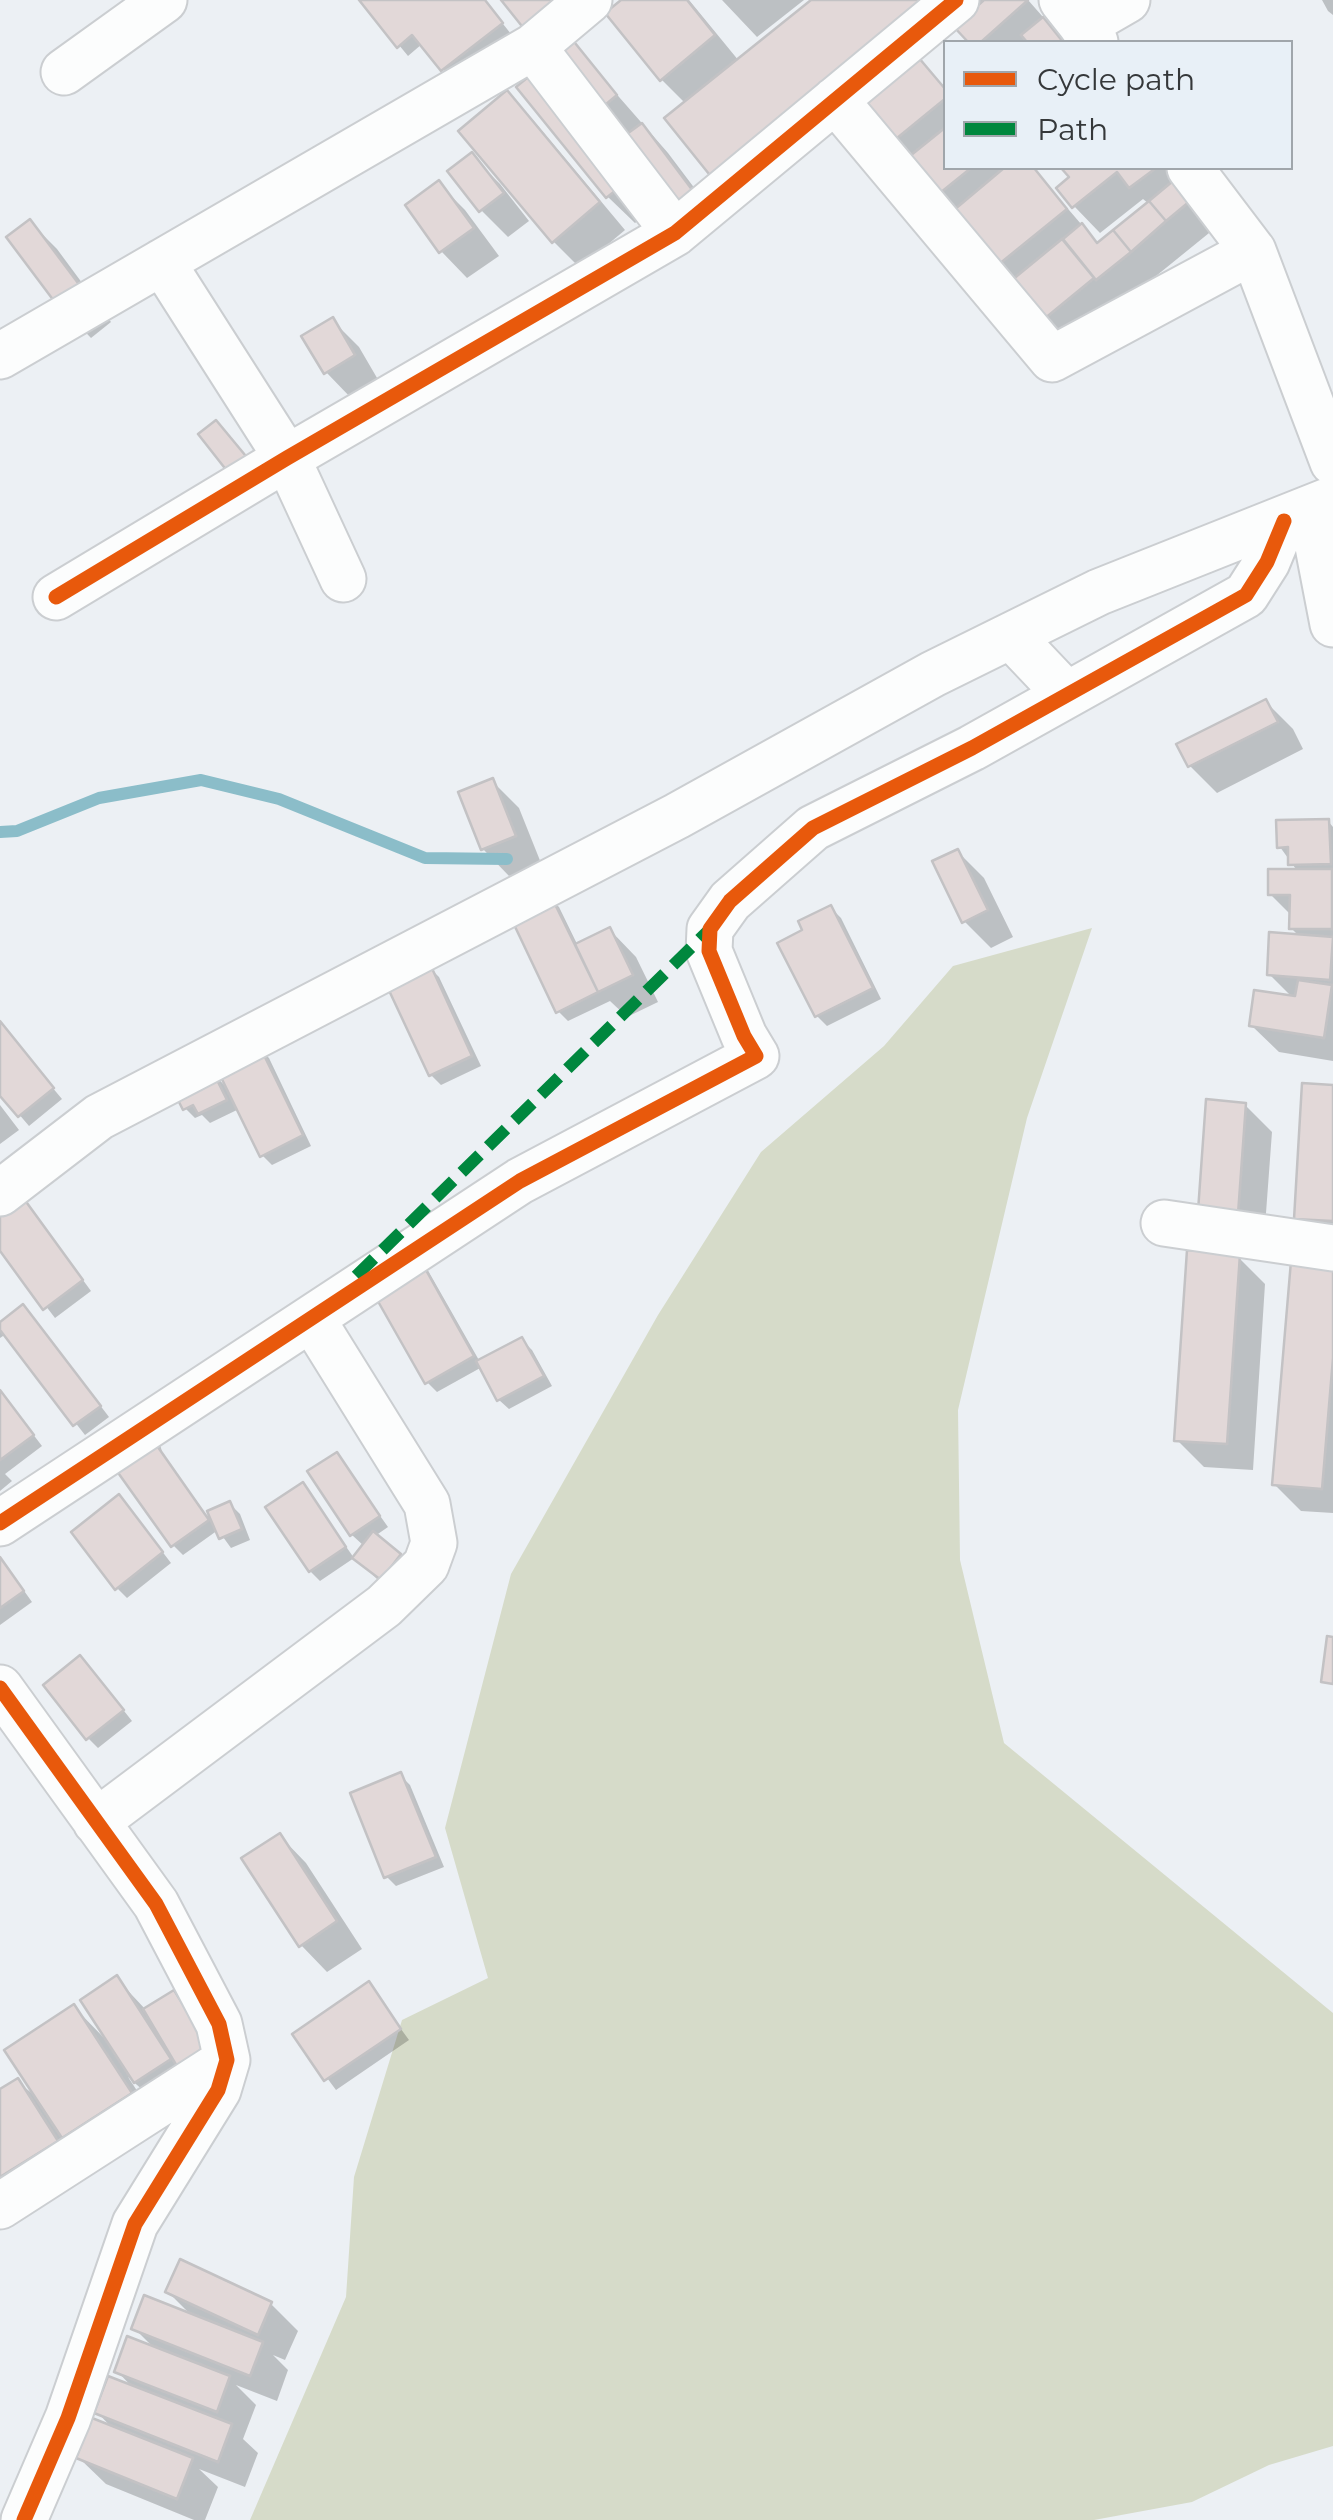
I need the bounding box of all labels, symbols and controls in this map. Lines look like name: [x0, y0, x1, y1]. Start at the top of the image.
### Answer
legend: [943, 40, 1293, 170]
text: Cycle path: [1037, 61, 1195, 98]
text: Path: [1037, 111, 1108, 148]

